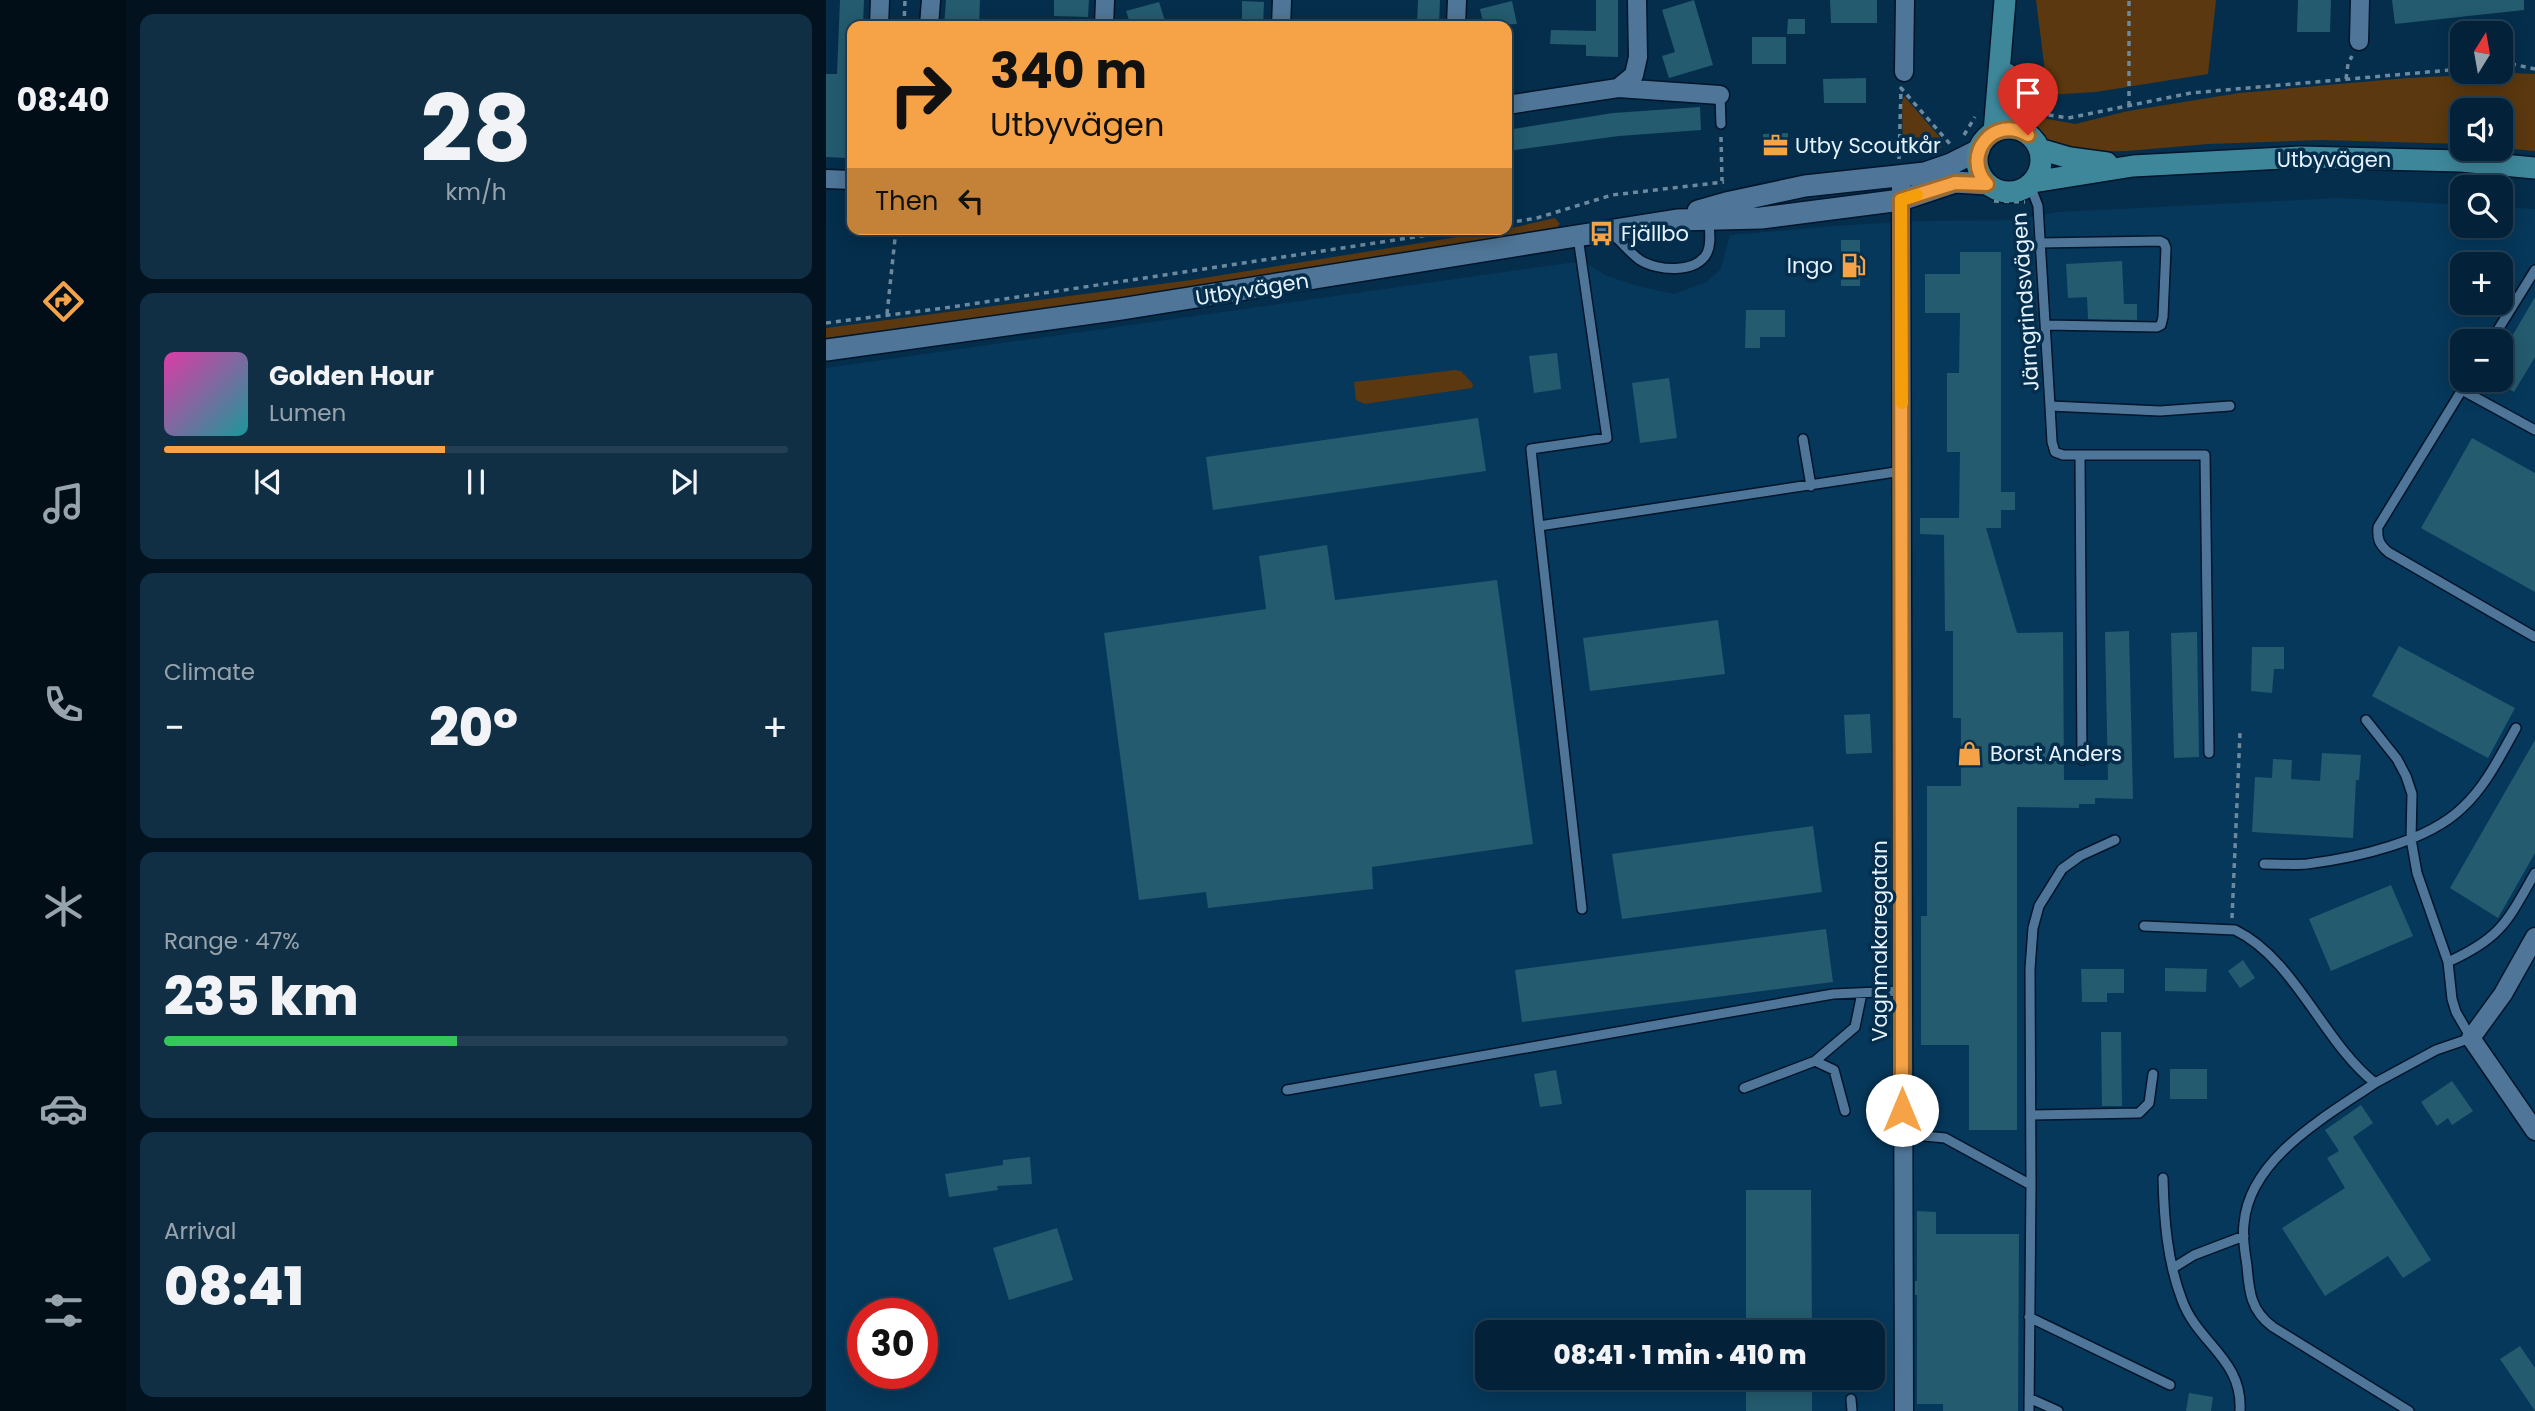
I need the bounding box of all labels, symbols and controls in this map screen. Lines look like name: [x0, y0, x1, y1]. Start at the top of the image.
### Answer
north arrow: [2450, 21, 2513, 84]
map controls: [2450, 21, 2513, 392]
text: 340 m: [990, 37, 1147, 105]
icon: right: [875, 49, 966, 140]
pin: [1998, 63, 2058, 135]
text: 28: [421, 65, 531, 193]
icon: arrive: [2009, 74, 2047, 112]
text: 08:40: [16, 77, 110, 122]
button: sound: [2450, 98, 2513, 161]
text: Utbyvägen: [990, 102, 1164, 147]
office icon: Utby Scoutkår: [1761, 131, 1789, 159]
place label: Utby Scoutkår: [1795, 131, 1941, 160]
street label: Utbyvägen: [2277, 145, 2391, 174]
button: search: [2450, 175, 2513, 238]
text: km/h: [445, 176, 507, 208]
icon: left: [952, 182, 990, 220]
text: Then: [875, 183, 938, 219]
street label: Järngrindsvägen: [2004, 212, 2046, 392]
bus stop icon: Fjällbo: [1587, 219, 1615, 247]
place label: Fjällbo: [1621, 219, 1689, 248]
place label: Ingo: [1787, 251, 1833, 280]
fuel station icon: Ingo: [1839, 251, 1867, 279]
button: +: [2450, 252, 2513, 315]
street label: Utbyvägen: [1193, 266, 1311, 312]
icon: directions: [39, 277, 88, 326]
button: −: [2450, 329, 2513, 392]
text: Golden Hour: [269, 358, 434, 394]
text: Lumen: [269, 397, 346, 429]
icon: previous: [249, 463, 287, 501]
icon: pause: [457, 463, 495, 501]
icon: next: [665, 463, 703, 501]
icon: music: [39, 479, 88, 528]
text: Climate: [164, 656, 255, 688]
icon: phone: [39, 680, 88, 729]
text: 20°: [429, 691, 518, 764]
text: −: [164, 701, 185, 754]
text: +: [762, 701, 788, 754]
shop icon: Borst Anders: [1956, 739, 1984, 767]
place label: Borst Anders: [1990, 739, 2122, 768]
street label: Vagnmakaregatan: [1865, 840, 1894, 1042]
icon: climate: [39, 882, 88, 931]
text: Range · 47%: [164, 925, 300, 957]
text: 235 km: [164, 960, 358, 1033]
position arrow: [1865, 1073, 1939, 1147]
icon: car: [39, 1084, 88, 1133]
text: Arrival: [164, 1215, 236, 1247]
text: 08:41: [164, 1250, 304, 1323]
icon: filters: [39, 1286, 88, 1335]
speed limit sign: 30: [847, 1298, 938, 1389]
text: 08:41 · 1 min · 410 m: [1553, 1337, 1807, 1373]

